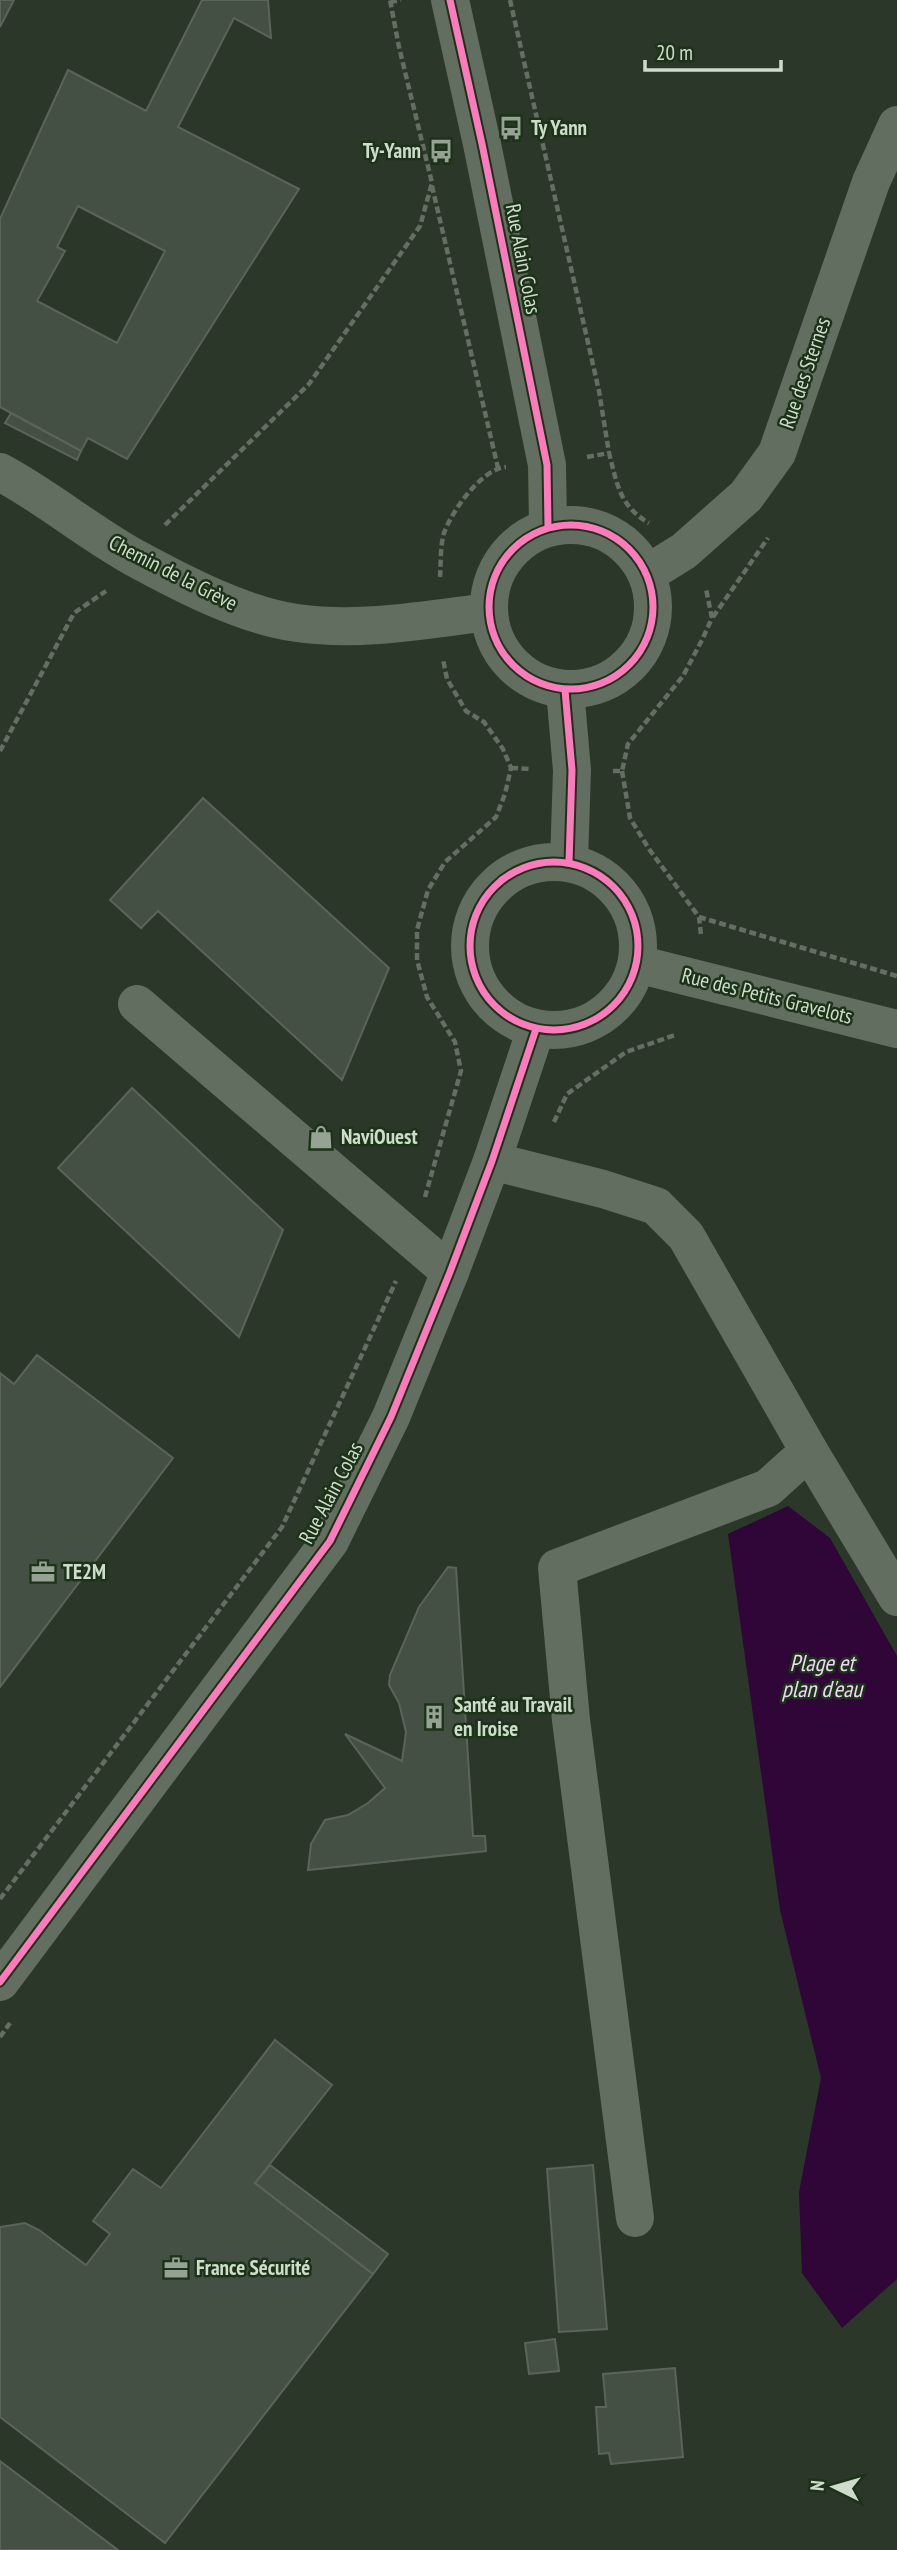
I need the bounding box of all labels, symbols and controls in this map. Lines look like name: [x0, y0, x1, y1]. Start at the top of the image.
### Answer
scale bar: [645, 28, 782, 72]
text: 20 m: [656, 39, 693, 66]
bus stop icon: Ty Yann: [497, 114, 525, 142]
place label: Ty Yann: [531, 114, 587, 141]
place label: Ty-Yann: [363, 137, 421, 164]
bus stop icon: Ty-Yann: [427, 137, 455, 165]
street label: Rue Alain Colas: [500, 202, 547, 316]
street label: Rue des Sternes: [773, 314, 836, 432]
street label: Chemin de la Grève: [104, 529, 242, 617]
street label: Rue des Petits Gravelots: [679, 961, 855, 1030]
shop icon: NaviOuest: [307, 1123, 335, 1151]
place label: NaviOuest: [341, 1123, 418, 1150]
street label: Rue Alain Colas: [292, 1437, 369, 1548]
office icon: TE2M: [29, 1558, 57, 1586]
place label: TE2M: [63, 1558, 106, 1585]
water label: Plage et plan d'eau: [782, 1648, 864, 1703]
place label: Santé au Travail en Iroise: [454, 1691, 573, 1742]
building icon: Santé au Travail en Iroise: [420, 1703, 448, 1731]
office icon: France Sécurité: [162, 2254, 190, 2282]
place label: France Sécurité: [196, 2254, 310, 2281]
north arrow: [799, 2452, 869, 2522]
text: N: [805, 2479, 829, 2492]

